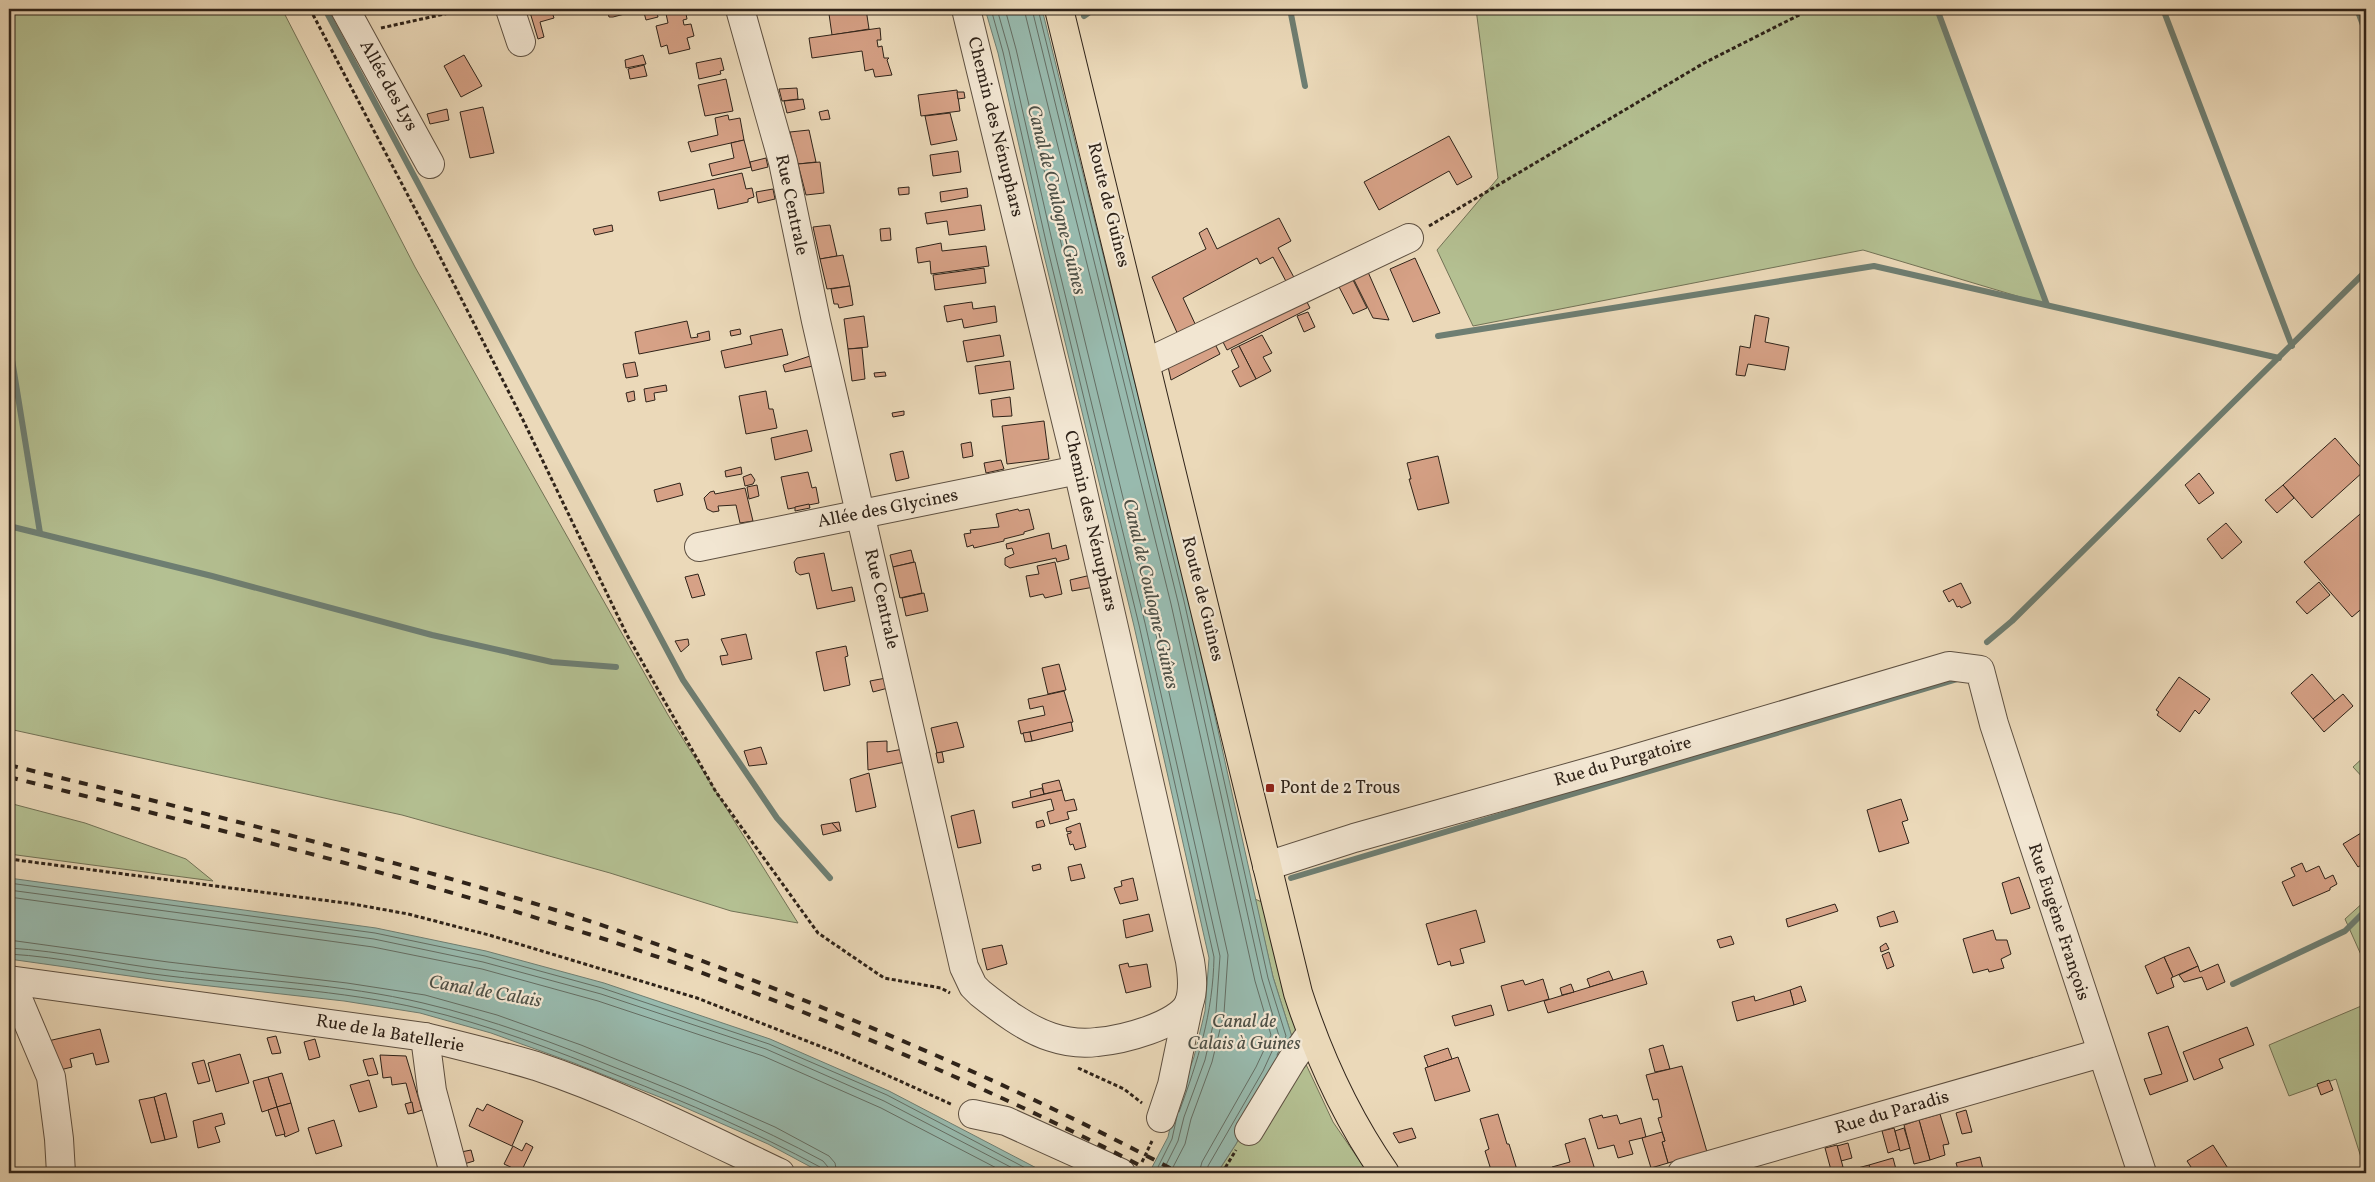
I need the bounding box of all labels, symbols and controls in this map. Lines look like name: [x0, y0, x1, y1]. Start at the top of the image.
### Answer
street label: Chemin des Nénuphars: [961, 34, 1029, 220]
street label: Allée des Lys: [353, 36, 423, 136]
water label: Canal de Coulogne-Guînes: [1020, 102, 1092, 298]
street label: Route de Guînes: [1080, 140, 1136, 270]
street label: Rue Centrale: [768, 152, 814, 258]
street label: Chemin des Nénuphars: [1057, 428, 1123, 614]
street label: Allée des Glycines: [816, 483, 960, 535]
water label: Canal de Coulogne-Guînes: [1115, 496, 1185, 692]
street label: Route de Guînes: [1174, 534, 1230, 664]
street label: Rue Centrale: [857, 546, 905, 652]
street label: Rue du Purgatoire: [1551, 730, 1695, 794]
place label: Pont de 2 Trous: [1280, 776, 1400, 801]
marker: Pont de 2 Trous: [1264, 782, 1276, 794]
street label: Rue Eugène François: [2021, 840, 2095, 1004]
water label: Canal de Calais: [427, 969, 543, 1015]
street label: Rue de la Batellerie: [314, 1009, 466, 1059]
water label: Canal de Calais à Guines: [1187, 1009, 1301, 1057]
street label: Rue du Paradis: [1832, 1085, 1952, 1141]

